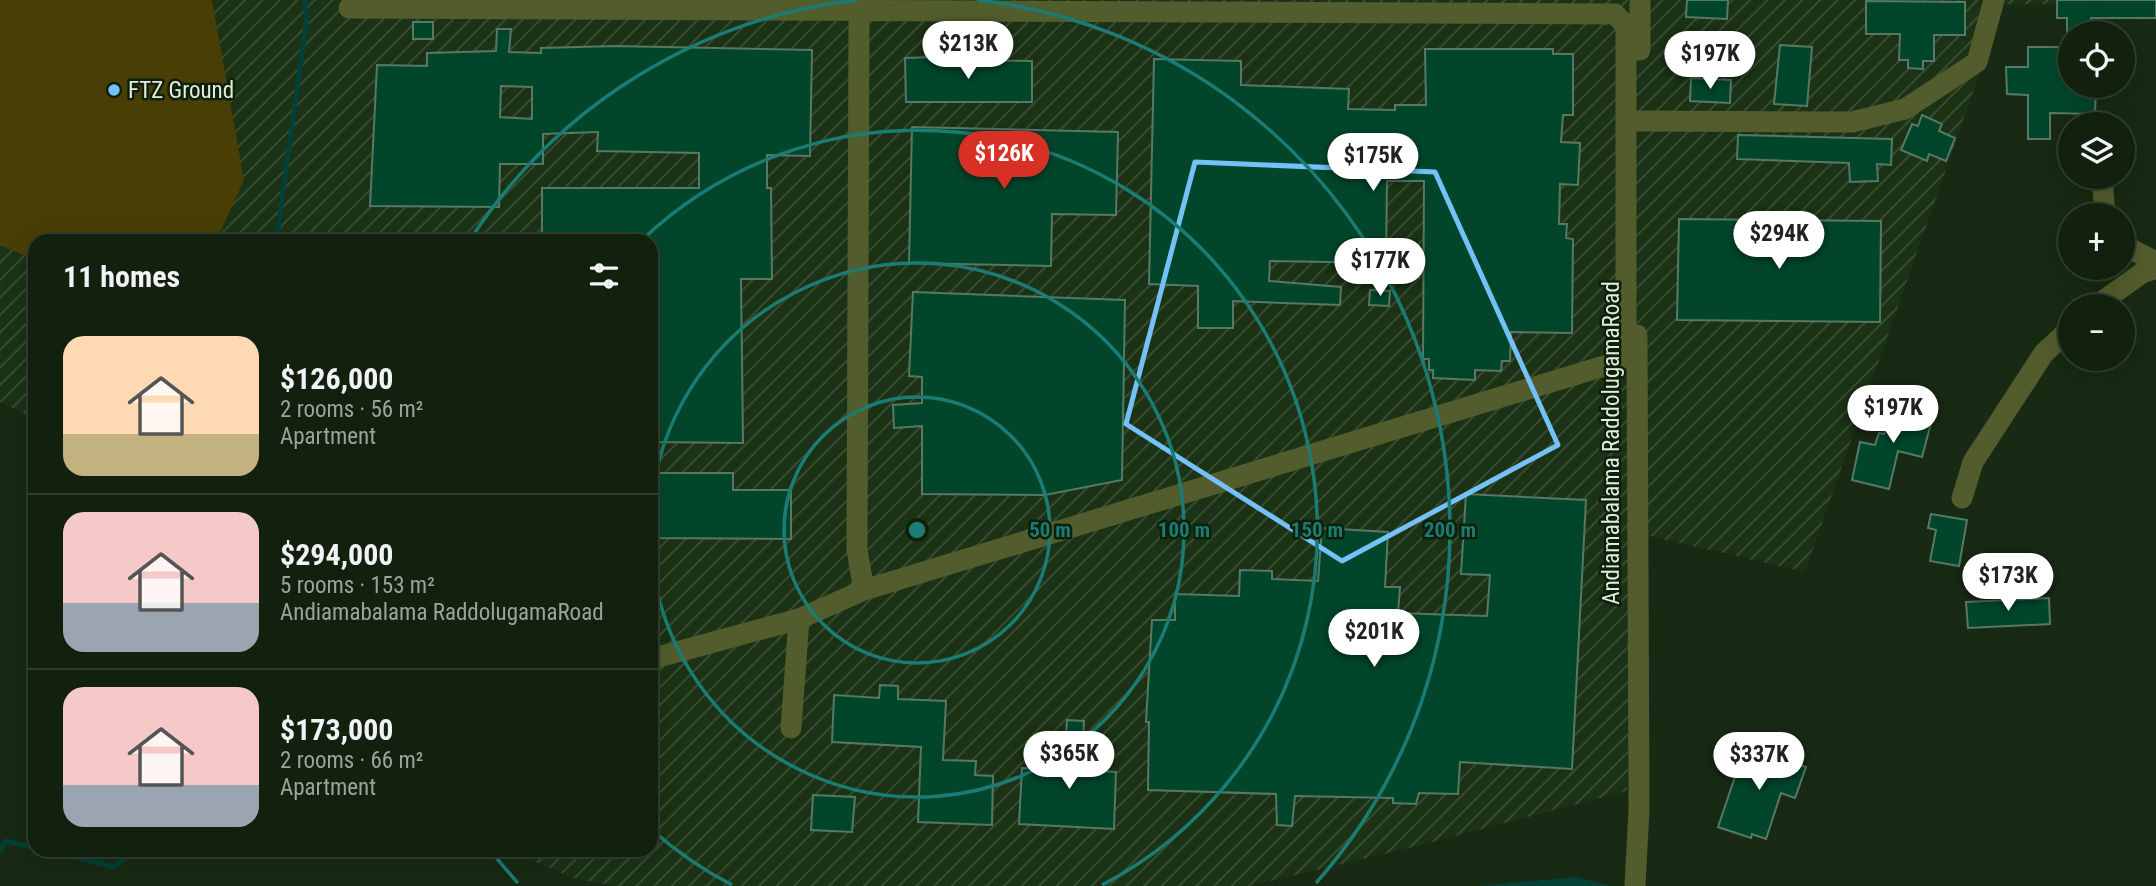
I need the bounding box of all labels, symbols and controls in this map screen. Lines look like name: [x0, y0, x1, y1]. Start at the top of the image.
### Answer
map controls: [2058, 21, 2135, 371]
button: locate: [2058, 21, 2135, 98]
pin: $213K: [919, 22, 1017, 81]
text: $213K: [938, 30, 998, 57]
pin: $197K: [1661, 32, 1759, 91]
text: $197K: [1680, 40, 1740, 67]
place label: FTZ Ground: [128, 77, 234, 104]
marker: FTZ Ground: [106, 82, 122, 98]
button: layers: [2058, 112, 2135, 189]
pin: $126K: [955, 132, 1053, 191]
pin: $175K: [1324, 134, 1422, 193]
text: $126K: [974, 140, 1034, 167]
text: $175K: [1343, 142, 1403, 169]
button: +: [2058, 203, 2135, 280]
pin: $294K: [1730, 212, 1828, 271]
text: $294K: [1749, 220, 1809, 247]
pin: $177K: [1331, 238, 1429, 298]
text: $177K: [1350, 247, 1410, 274]
icon: filters: [585, 257, 623, 295]
text: 11 homes: [63, 259, 180, 294]
street label: Andiamabalama RaddolugamaRoad: [1598, 281, 1625, 605]
button: −: [2058, 294, 2135, 371]
text: $126,000: [280, 361, 393, 396]
icon: home: [119, 364, 203, 448]
pin: $197K: [1844, 386, 1942, 445]
text: $197K: [1863, 394, 1923, 421]
text: 2 rooms · 56 m²: [280, 396, 423, 423]
text: Apartment: [280, 423, 376, 450]
centre of rings: [905, 518, 929, 542]
text: 50 m: [1029, 518, 1071, 542]
text: 100 m: [1158, 518, 1210, 542]
text: 150 m: [1291, 518, 1343, 542]
text: 200 m: [1424, 518, 1476, 542]
text: $294,000: [280, 537, 393, 572]
icon: home: [119, 540, 203, 624]
pin: $173K: [1959, 554, 2057, 613]
text: $173K: [1978, 562, 2038, 589]
text: 5 rooms · 153 m²: [280, 572, 435, 599]
text: Andiamabalama RaddolugamaRoad: [280, 599, 604, 626]
pin: $201K: [1325, 610, 1423, 669]
text: $201K: [1344, 618, 1404, 645]
text: $173,000: [280, 712, 393, 747]
icon: home: [119, 715, 203, 799]
pin: $365K: [1020, 732, 1118, 791]
pin: $337K: [1710, 732, 1808, 792]
text: $365K: [1039, 740, 1099, 767]
text: $337K: [1729, 741, 1789, 768]
text: 2 rooms · 66 m²: [280, 747, 423, 774]
text: Apartment: [280, 774, 376, 801]

